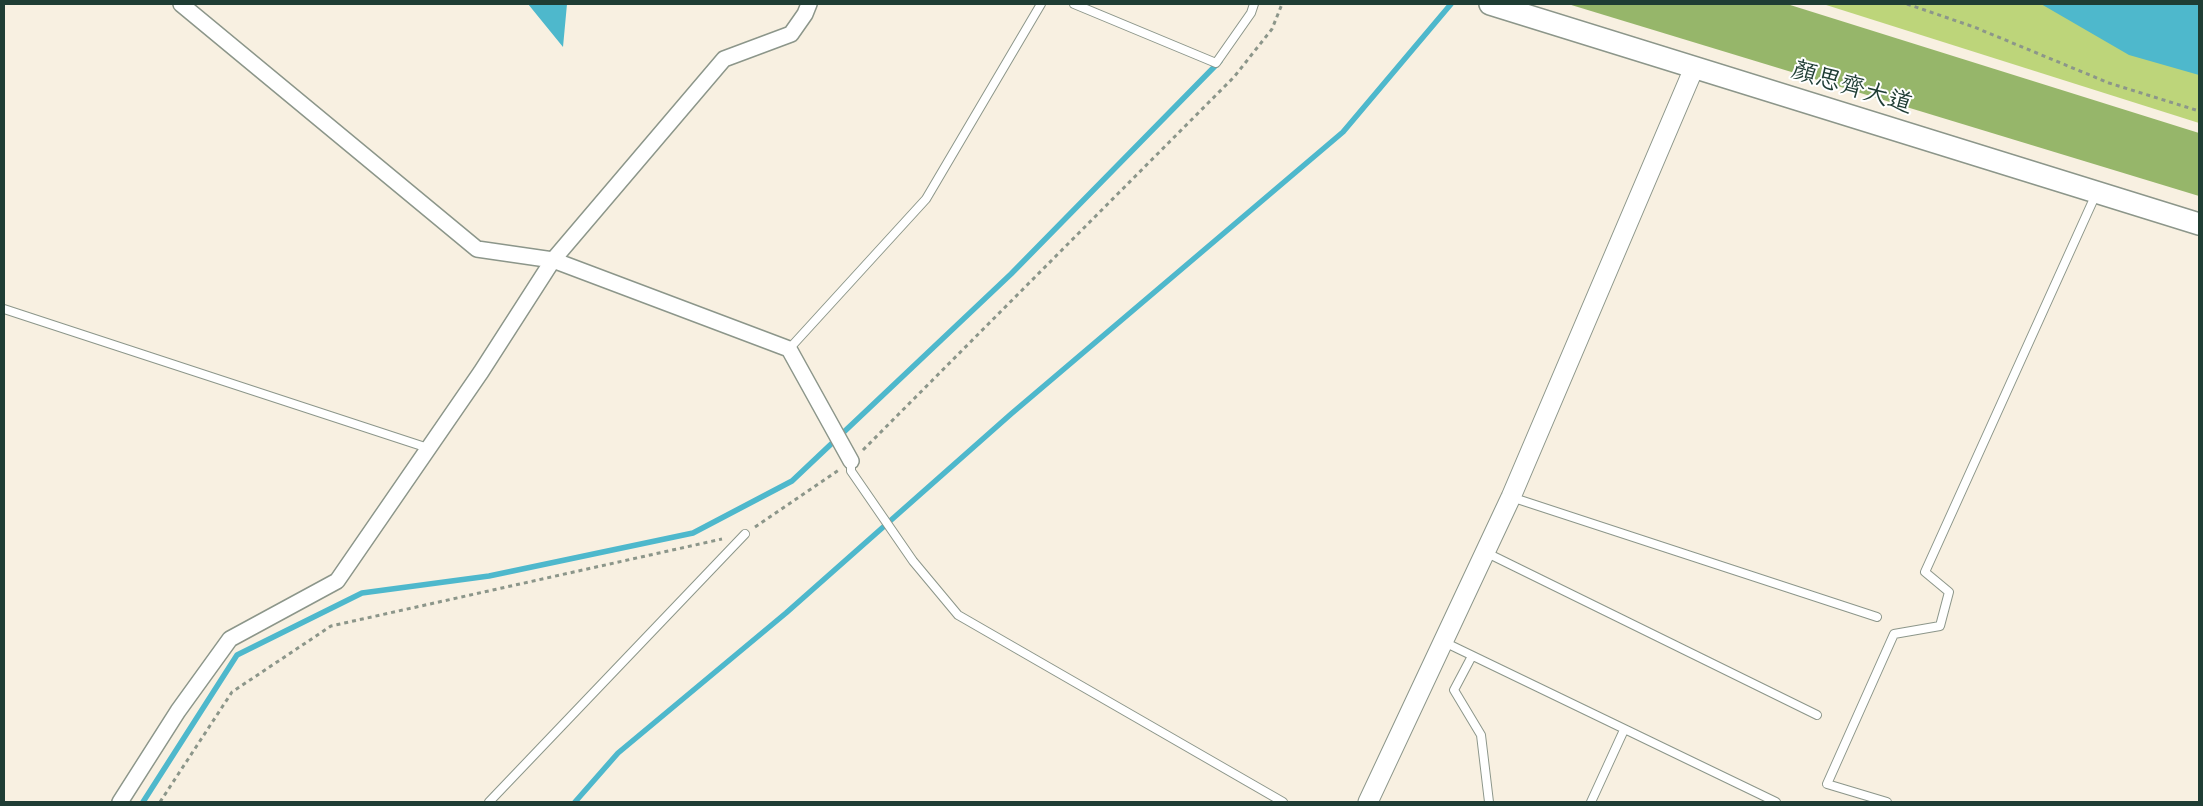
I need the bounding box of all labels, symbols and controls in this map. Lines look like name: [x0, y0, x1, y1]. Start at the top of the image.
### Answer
street label: 顏思齊大道: [1788, 55, 1916, 121]

